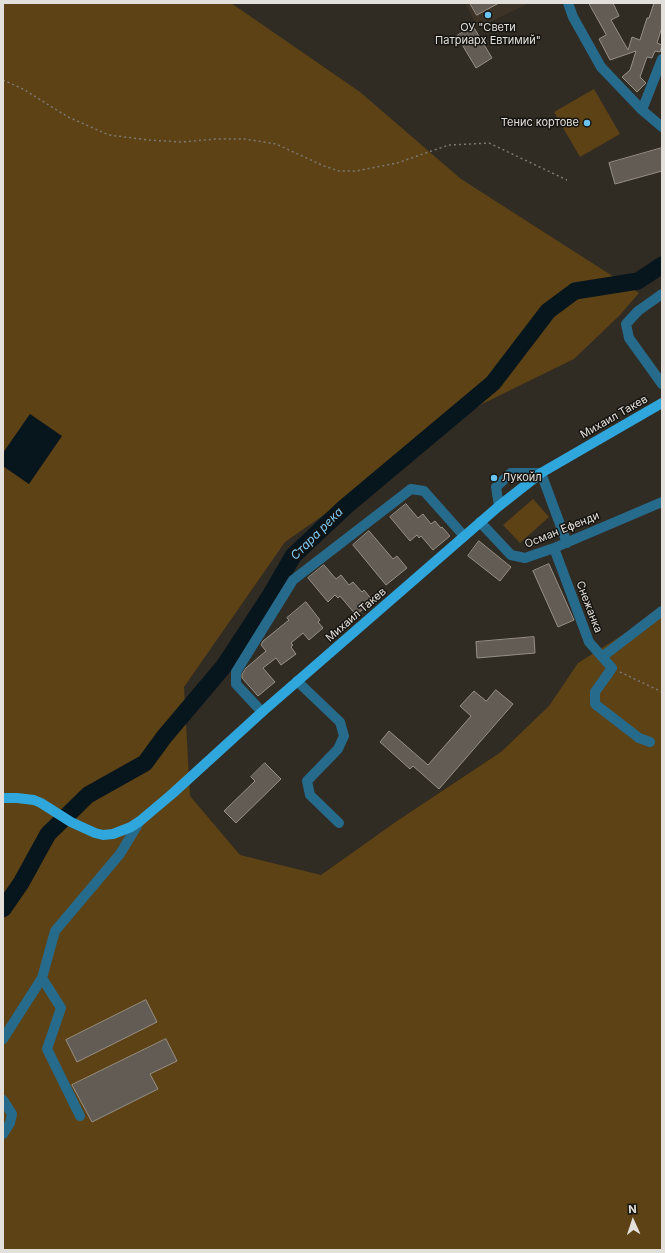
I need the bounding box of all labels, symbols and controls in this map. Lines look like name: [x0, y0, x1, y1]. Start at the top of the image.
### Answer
marker: ОУ "Свети Патриарх Евтимий": [483, 10, 493, 20]
place label: ОУ "Свети Патриарх Евтимий": [435, 21, 541, 47]
place label: Тенис кортове: [501, 116, 579, 130]
marker: Тенис кортове: [582, 118, 592, 128]
street label: Михаил Такев: [578, 392, 650, 442]
place label: Лукойл: [502, 471, 542, 485]
marker: Лукойл: [489, 473, 499, 483]
water label: Стара река: [288, 505, 346, 563]
street label: Осман Ефенди: [523, 509, 601, 551]
street label: Снежанка: [573, 579, 605, 635]
street label: Михаил Такев: [323, 585, 389, 645]
north arrow: [613, 1201, 653, 1241]
text: N: [628, 1202, 637, 1216]

